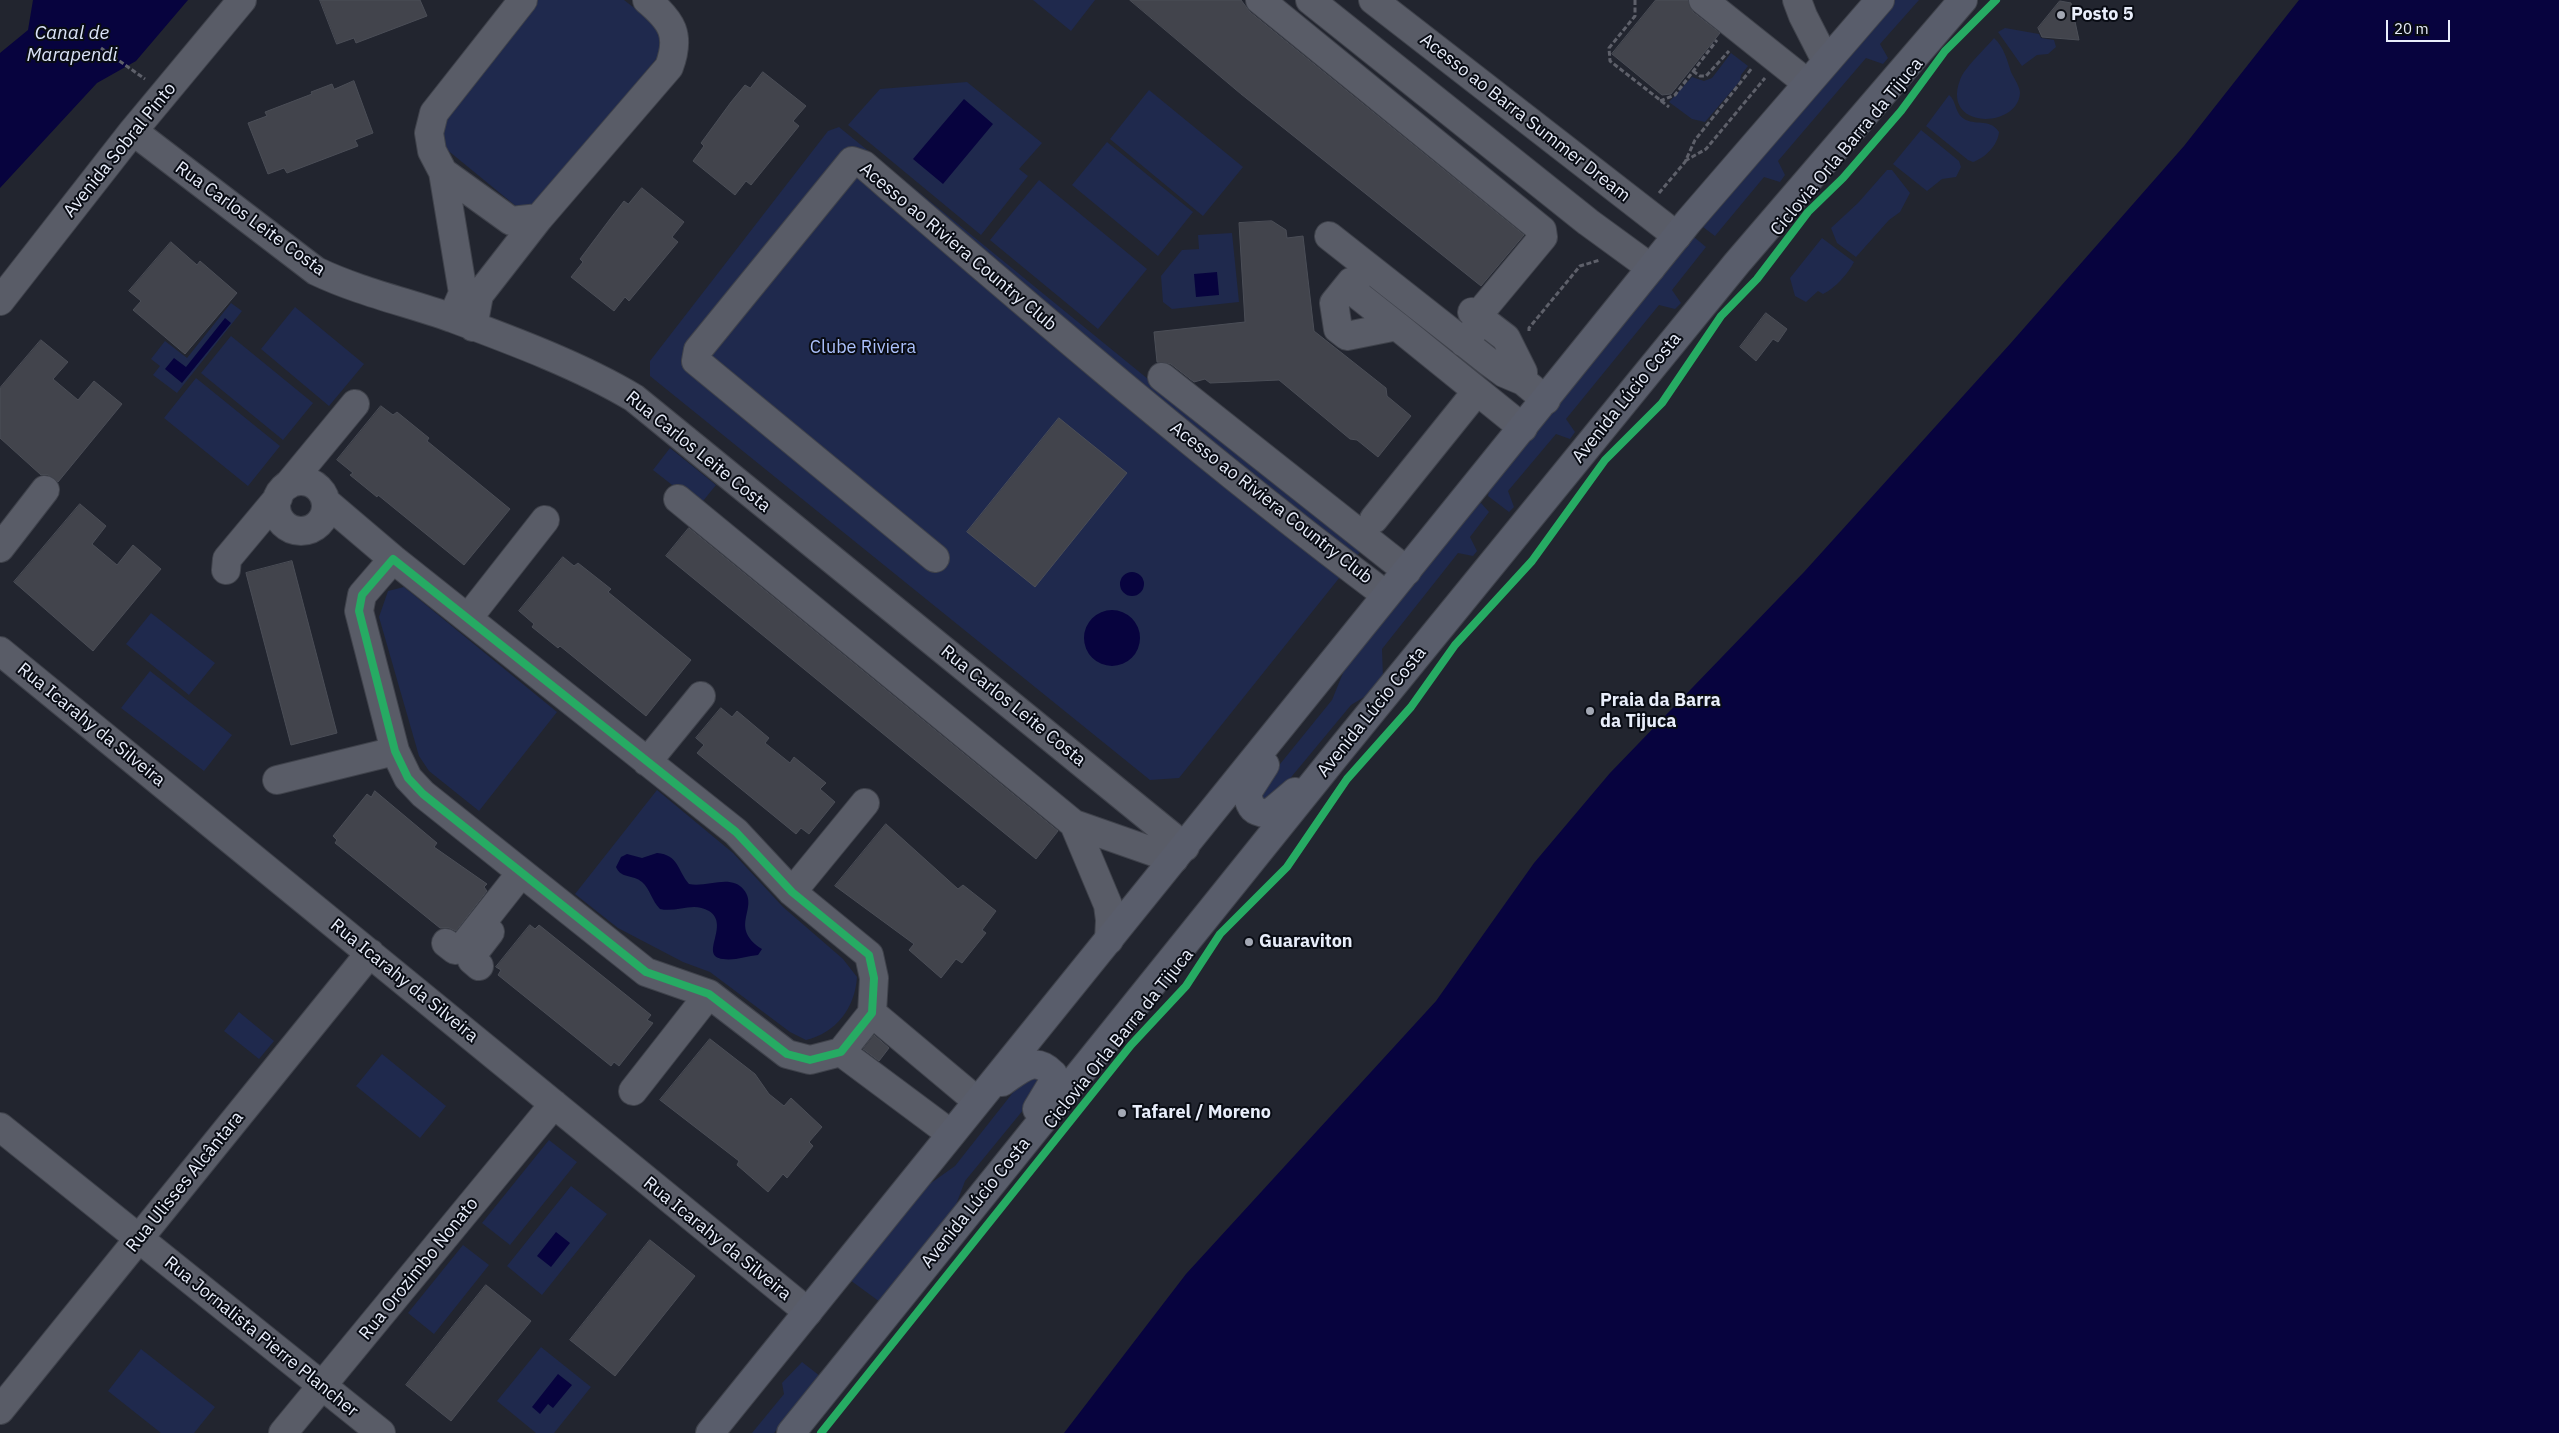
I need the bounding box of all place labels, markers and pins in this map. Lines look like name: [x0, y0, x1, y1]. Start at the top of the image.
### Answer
place label: Posto 5: [2071, 4, 2134, 26]
marker: Posto 5: [2055, 9, 2067, 21]
place label: Praia da Barra da Tijuca: [1600, 690, 1721, 732]
marker: Praia da Barra da Tijuca: [1584, 705, 1596, 717]
place label: Guaraviton: [1259, 931, 1353, 953]
marker: Guaraviton: [1243, 936, 1255, 948]
place label: Tafarel / Moreno: [1132, 1102, 1271, 1124]
marker: Tafarel / Moreno: [1116, 1107, 1128, 1119]

